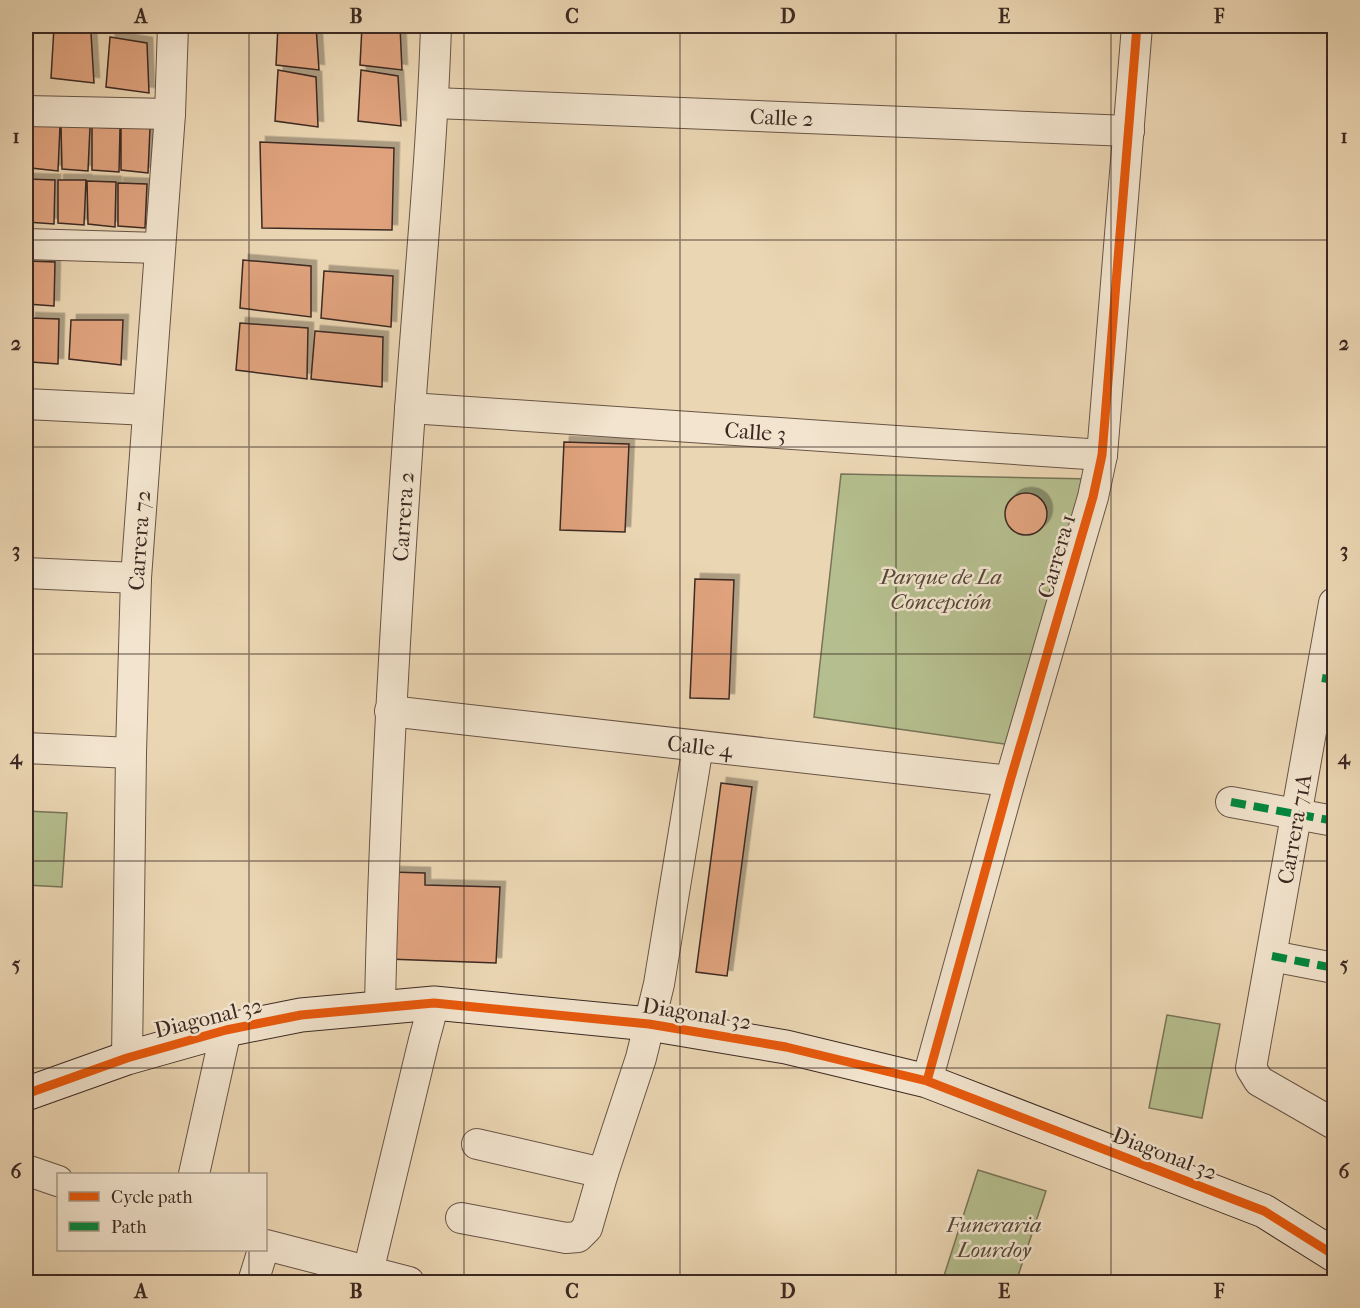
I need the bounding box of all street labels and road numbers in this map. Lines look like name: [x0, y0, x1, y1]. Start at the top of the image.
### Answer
street label: Calle 2: [749, 104, 814, 132]
street label: Calle 3: [723, 417, 787, 448]
street label: Carrera 2: [388, 471, 420, 562]
street label: Carrera 72: [124, 489, 156, 591]
street label: Carrera 1: [1033, 511, 1081, 601]
street label: Calle 4: [666, 730, 735, 764]
street label: Carrera 71A: [1273, 771, 1318, 886]
street label: Diagonal 32: [152, 992, 265, 1044]
street label: Diagonal 32: [640, 993, 753, 1035]
street label: Diagonal 32: [1109, 1122, 1221, 1186]

